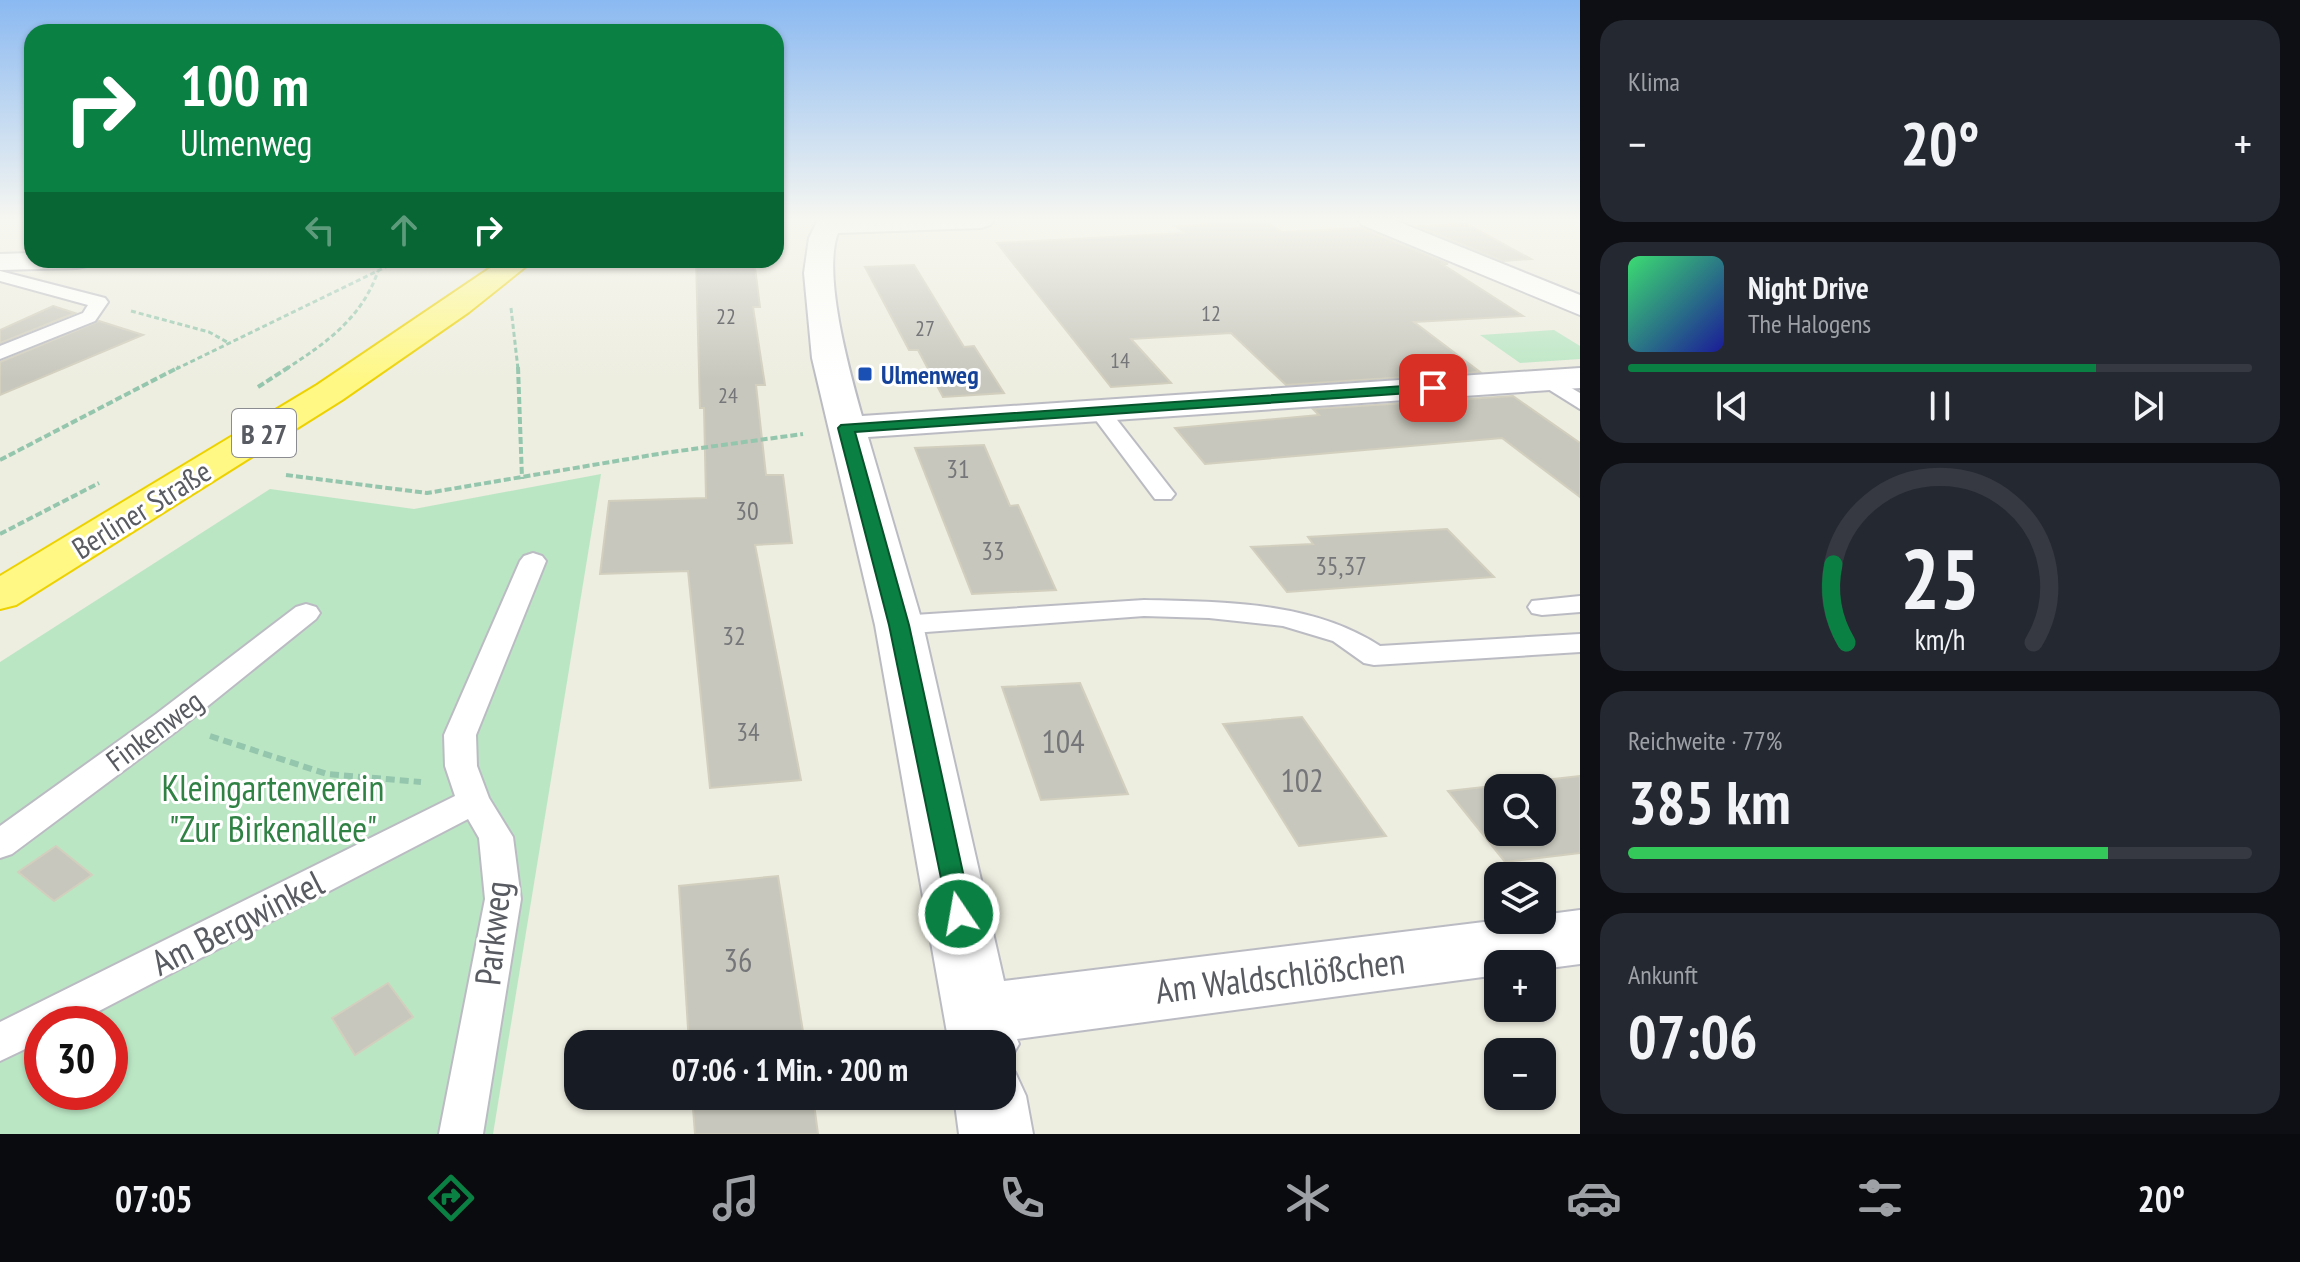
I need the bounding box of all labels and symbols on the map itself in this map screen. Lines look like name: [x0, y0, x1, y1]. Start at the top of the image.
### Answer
house number: 12: [1201, 299, 1221, 327]
house number: 22: [716, 302, 736, 330]
house number: 27: [915, 314, 935, 342]
house number: 14: [1110, 346, 1130, 374]
pin: [1399, 354, 1467, 422]
place label: Ulmenweg: [881, 358, 979, 391]
marker: Ulmenweg: [856, 365, 874, 383]
house number: 24: [718, 381, 738, 409]
road number: B 27: [232, 409, 296, 457]
street label: Berliner Straße: [64, 451, 218, 567]
house number: 31: [946, 452, 970, 485]
house number: 30: [735, 494, 759, 527]
house number: 33: [981, 534, 1005, 567]
house number: 35,37: [1315, 549, 1367, 582]
house number: 32: [722, 619, 746, 652]
street label: Finkenweg: [98, 681, 210, 779]
house number: 34: [736, 715, 760, 748]
house number: 104: [1041, 720, 1085, 762]
house number: 102: [1280, 759, 1324, 801]
park label: Kleingartenverein "Zur Birkenallee": [162, 764, 384, 852]
street label: Am Bergwinkel: [143, 858, 332, 985]
position arrow: [917, 872, 1001, 956]
street label: Parkweg: [463, 879, 521, 987]
street label: Am Waldschlößchen: [1153, 936, 1407, 1014]
house number: 36: [724, 939, 752, 981]
speed limit sign: 30: [24, 1006, 128, 1110]

